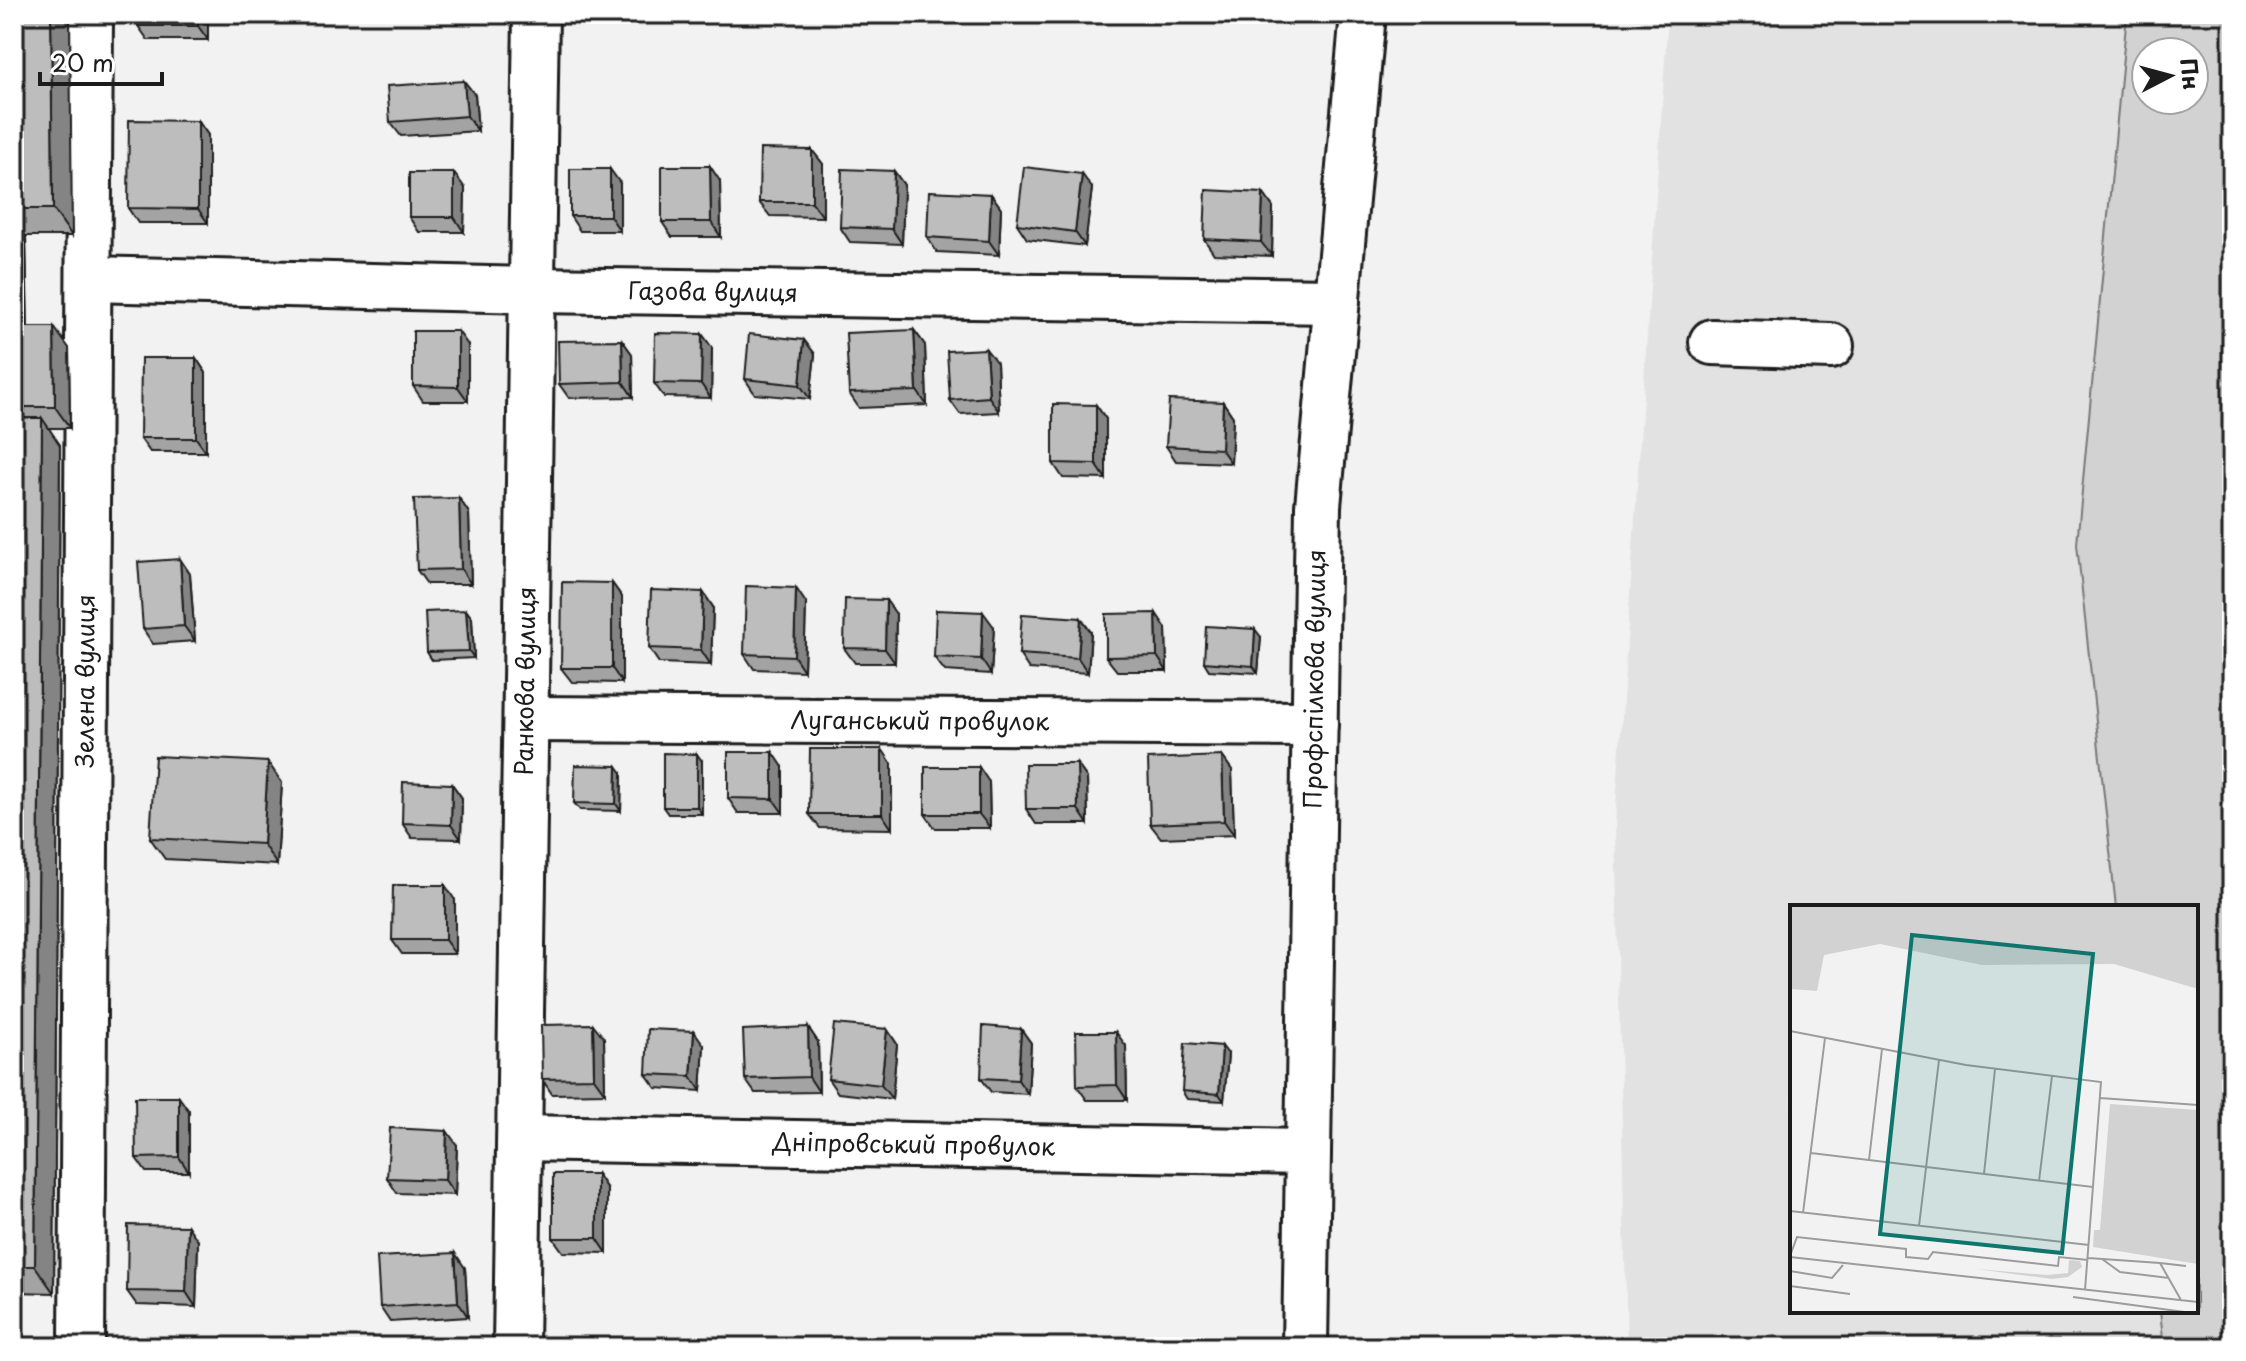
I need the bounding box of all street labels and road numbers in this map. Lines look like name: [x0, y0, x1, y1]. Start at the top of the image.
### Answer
street label: Газова вулиця: [628, 271, 798, 310]
street label: Профспілкова вулиця: [1293, 549, 1333, 809]
street label: Ранкова вулиця: [505, 586, 543, 776]
street label: Зелена вулиця: [65, 594, 103, 768]
street label: Луганський провулок: [791, 701, 1050, 738]
street label: Дніпровський провулок: [771, 1122, 1056, 1164]

